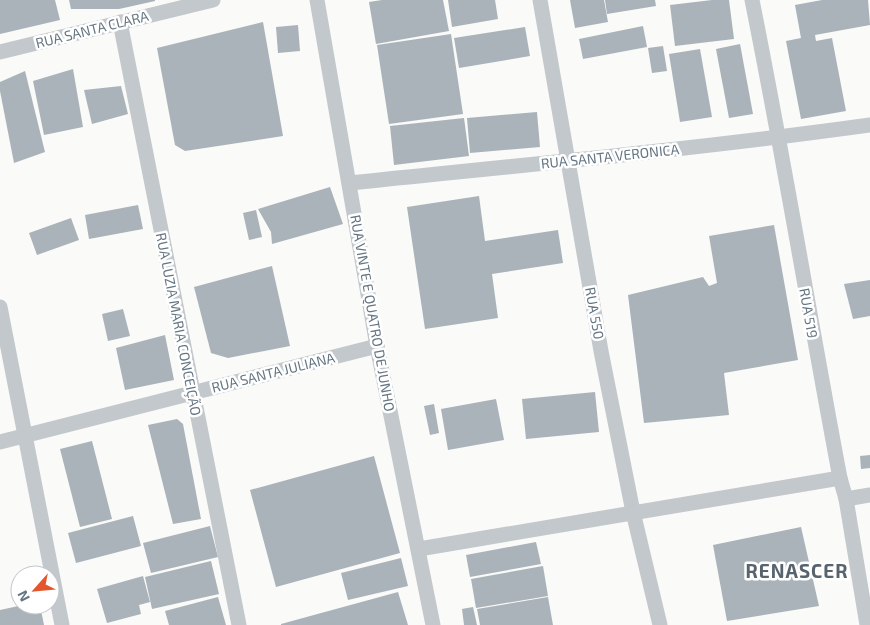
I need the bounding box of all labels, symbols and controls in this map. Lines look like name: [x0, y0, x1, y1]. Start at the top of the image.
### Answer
street label: RUA SANTA CLARA: [34, 7, 151, 51]
street label: RUA SANTA VERONICA: [540, 140, 680, 172]
street label: RUA VINTE E QUATRO DE JUNHO: [347, 213, 399, 413]
street label: RUA LUZIA MARIA CONCEIÇÃO: [152, 231, 205, 417]
street label: RUA 550: [582, 285, 608, 341]
street label: RUA 519: [796, 287, 822, 339]
street label: RUA SANTA JULIANA: [210, 348, 337, 396]
district label: RENASCER: [746, 559, 848, 582]
north arrow: [10, 565, 60, 615]
text: N: [13, 588, 33, 604]

